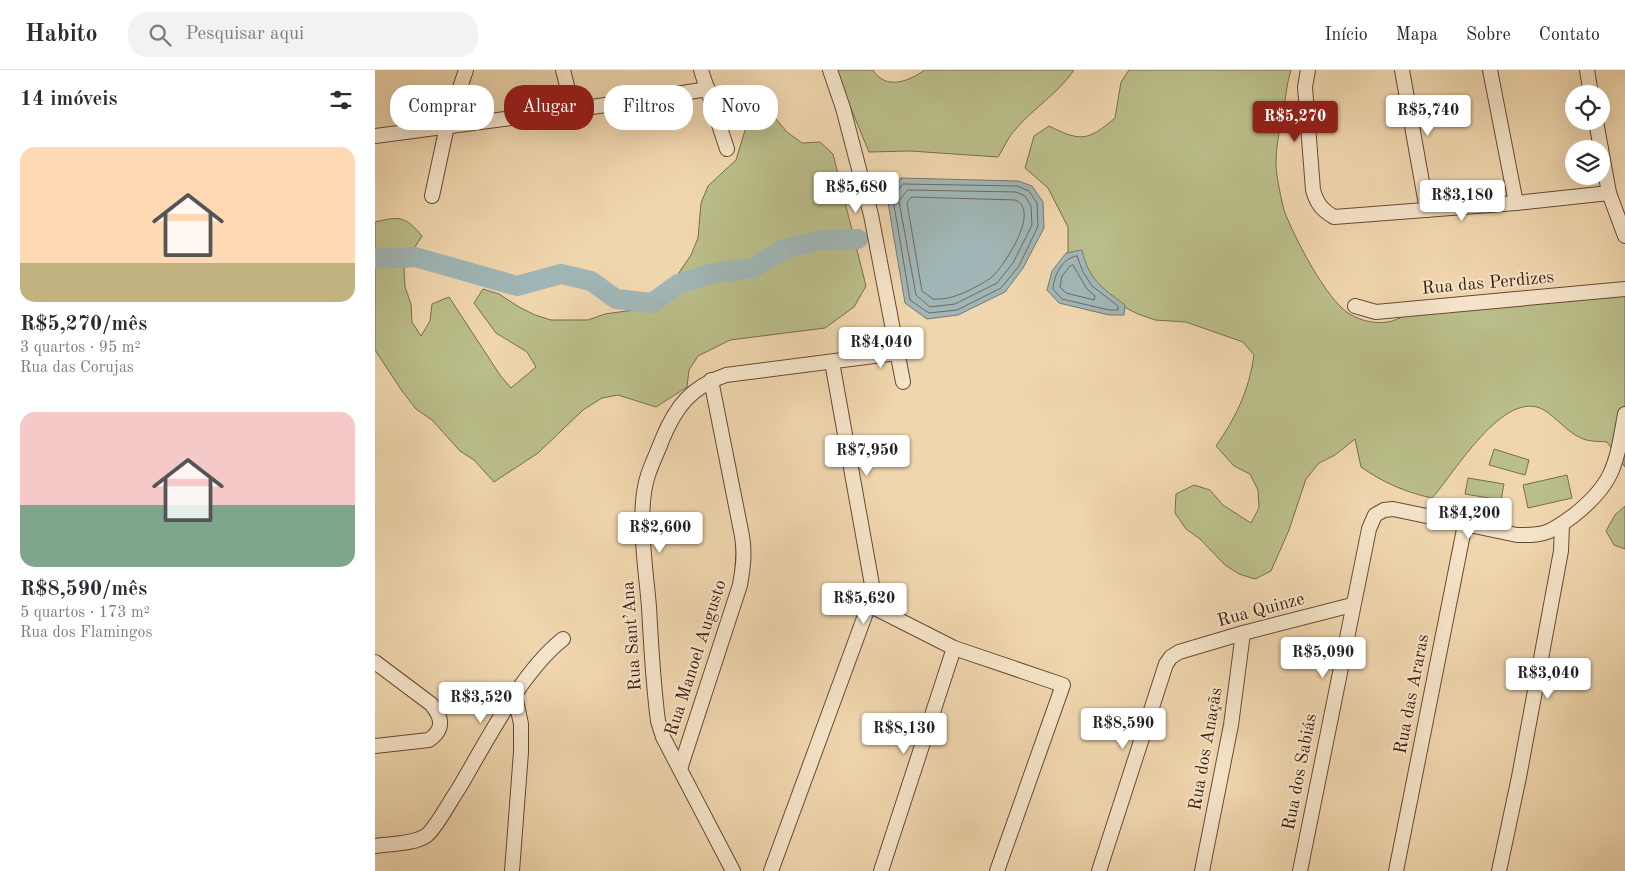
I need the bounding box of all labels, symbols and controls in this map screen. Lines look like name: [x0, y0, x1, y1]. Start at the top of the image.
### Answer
search box: [128, 12, 478, 57]
icon: search: [146, 21, 174, 49]
text: Habito: [25, 23, 98, 47]
text: Pesquisar aqui: [186, 25, 304, 44]
text: Início: [1324, 26, 1368, 44]
text: Mapa: [1396, 26, 1438, 44]
text: Sobre: [1466, 26, 1511, 44]
text: Contato: [1539, 26, 1600, 44]
chip: Comprar: [390, 85, 494, 130]
chip: Alugar: [504, 85, 594, 130]
chip: Filtros: [604, 85, 693, 130]
chip: Novo: [703, 85, 778, 130]
map controls: [1565, 85, 1610, 185]
button: locate: [1565, 85, 1610, 130]
icon: filters: [327, 86, 355, 114]
text: 14 imóveis: [20, 89, 118, 110]
pin: R$5,740: [1382, 94, 1474, 137]
pin: R$5,270: [1249, 100, 1341, 143]
text: R$5,740: [1397, 103, 1459, 119]
text: R$5,270: [1264, 109, 1326, 125]
button: layers: [1565, 140, 1610, 185]
pin: R$5,680: [810, 172, 902, 214]
icon: home: [143, 180, 233, 270]
text: R$5,680: [825, 180, 887, 196]
pin: R$3,180: [1416, 180, 1508, 222]
text: R$3,180: [1431, 188, 1493, 204]
street label: Rua das Perdizes: [1421, 268, 1555, 298]
text: R$5,270/mês: [20, 314, 147, 335]
pin: R$4,040: [835, 326, 927, 369]
text: R$4,040: [850, 335, 912, 351]
text: 3 quartos · 95 m²: [20, 340, 141, 356]
text: Rua das Corujas: [20, 360, 134, 376]
pin: R$7,950: [821, 434, 913, 477]
text: R$7,950: [836, 443, 898, 459]
icon: home: [143, 445, 233, 535]
pin: R$4,200: [1423, 498, 1515, 540]
text: R$4,200: [1438, 506, 1500, 522]
pin: R$2,600: [614, 512, 706, 554]
text: R$2,600: [629, 520, 691, 536]
street label: Rua Manoel Augusto: [662, 578, 730, 738]
text: R$8,590/mês: [20, 579, 147, 600]
street label: Rua Sant’Ana: [619, 580, 645, 691]
pin: R$5,620: [818, 582, 910, 625]
street label: Rua Quinze: [1215, 590, 1307, 630]
text: R$5,620: [833, 591, 895, 607]
text: 5 quartos · 173 m²: [20, 605, 150, 621]
text: Rua dos Flamingos: [20, 625, 152, 641]
street label: Rua das Araras: [1392, 632, 1432, 755]
pin: R$5,090: [1277, 636, 1369, 679]
text: R$5,090: [1292, 645, 1354, 661]
pin: R$3,040: [1502, 658, 1594, 700]
text: R$3,040: [1517, 666, 1579, 682]
pin: R$3,520: [435, 682, 527, 724]
street label: Rua dos Anaçãs: [1186, 686, 1226, 812]
text: R$3,520: [450, 690, 512, 706]
pin: R$8,590: [1077, 708, 1169, 750]
pin: R$8,130: [858, 712, 950, 755]
street label: Rua dos Sabiás: [1280, 712, 1320, 832]
text: R$8,590: [1092, 716, 1154, 732]
text: R$8,130: [873, 721, 935, 737]

